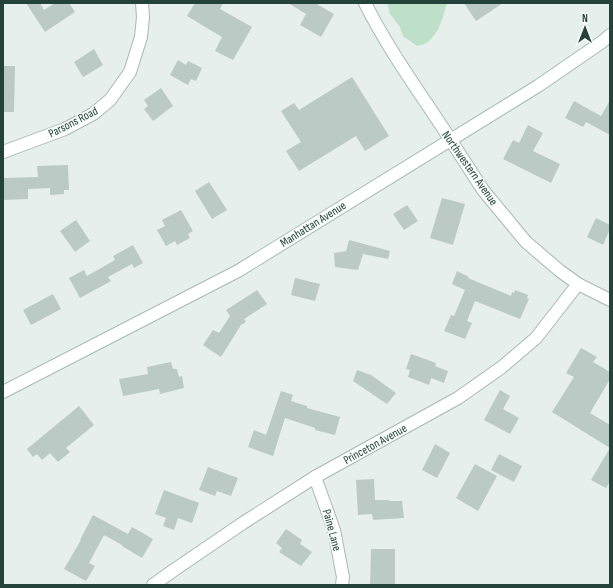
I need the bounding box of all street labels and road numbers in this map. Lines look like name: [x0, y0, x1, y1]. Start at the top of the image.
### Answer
street label: Parsons Road: [46, 104, 100, 141]
street label: Northwestern Avenue: [438, 128, 501, 209]
street label: Manhattan Avenue: [278, 198, 349, 251]
street label: Princeton Avenue: [341, 421, 410, 468]
street label: Paine Lane: [319, 508, 344, 553]

